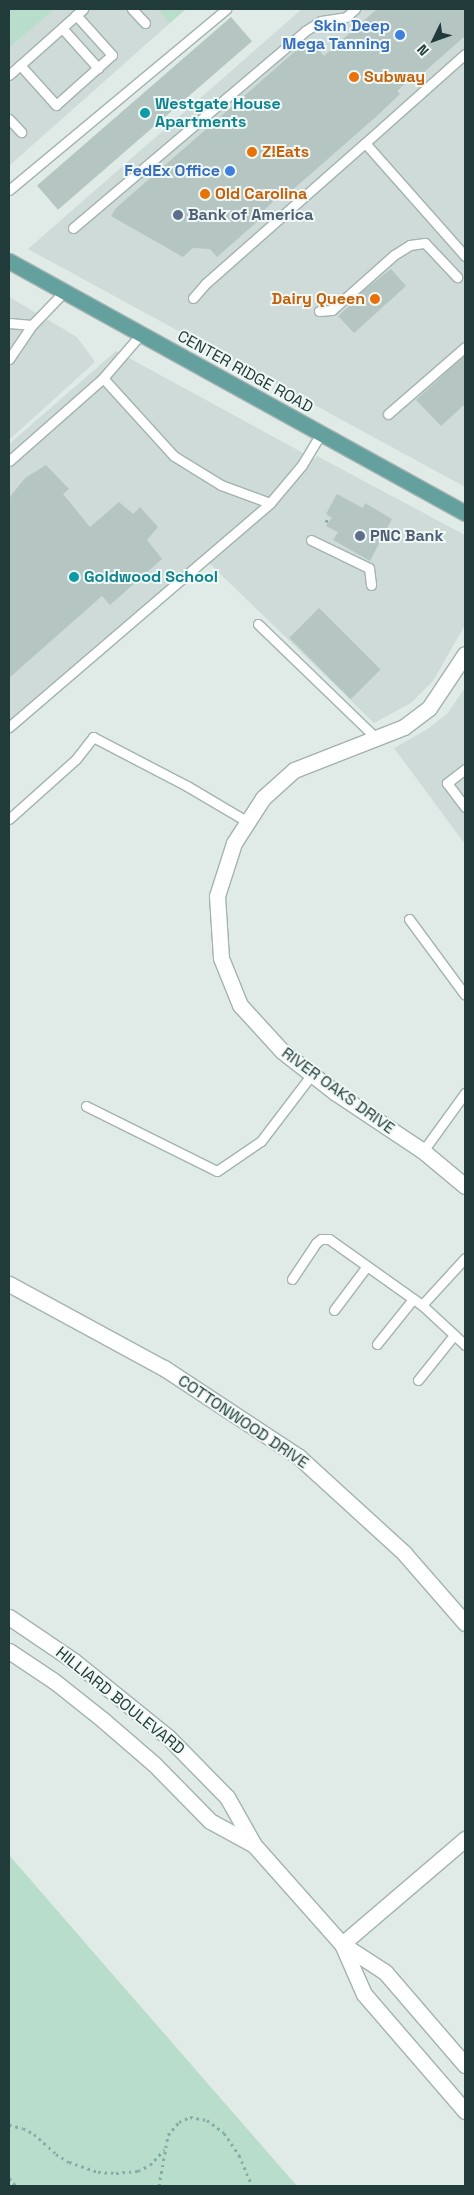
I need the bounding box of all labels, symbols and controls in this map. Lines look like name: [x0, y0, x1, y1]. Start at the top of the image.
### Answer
north arrow: [409, 15, 459, 65]
place label: Skin Deep Mega Tanning: [282, 16, 390, 54]
marker: Skin Deep Mega Tanning: [394, 29, 406, 41]
text: N: [413, 41, 433, 60]
place label: Subway: [364, 67, 425, 87]
marker: Subway: [348, 71, 360, 83]
place label: Westgate House Apartments: [155, 94, 281, 132]
marker: Westgate House Apartments: [139, 107, 151, 119]
place label: Z!Eats: [262, 142, 309, 162]
marker: Z!Eats: [246, 146, 258, 158]
place label: FedEx Office: [124, 161, 220, 181]
marker: FedEx Office: [224, 165, 236, 177]
place label: Old Carolina: [215, 184, 307, 204]
marker: Old Carolina: [199, 188, 211, 200]
place label: Bank of America: [188, 205, 314, 225]
marker: Bank of America: [172, 209, 184, 221]
place label: Dairy Queen: [272, 289, 365, 309]
marker: Dairy Queen: [369, 293, 381, 305]
street label: CENTER RIDGE ROAD: [174, 327, 316, 417]
place label: PNC Bank: [370, 526, 444, 546]
marker: PNC Bank: [354, 530, 366, 542]
place label: Goldwood School: [84, 567, 218, 587]
marker: Goldwood School: [68, 571, 80, 583]
street label: RIVER OAKS DRIVE: [278, 1044, 398, 1138]
street label: COTTONWOOD DRIVE: [174, 1371, 312, 1473]
street label: HILLIARD BOULEVARD: [52, 1643, 188, 1759]

